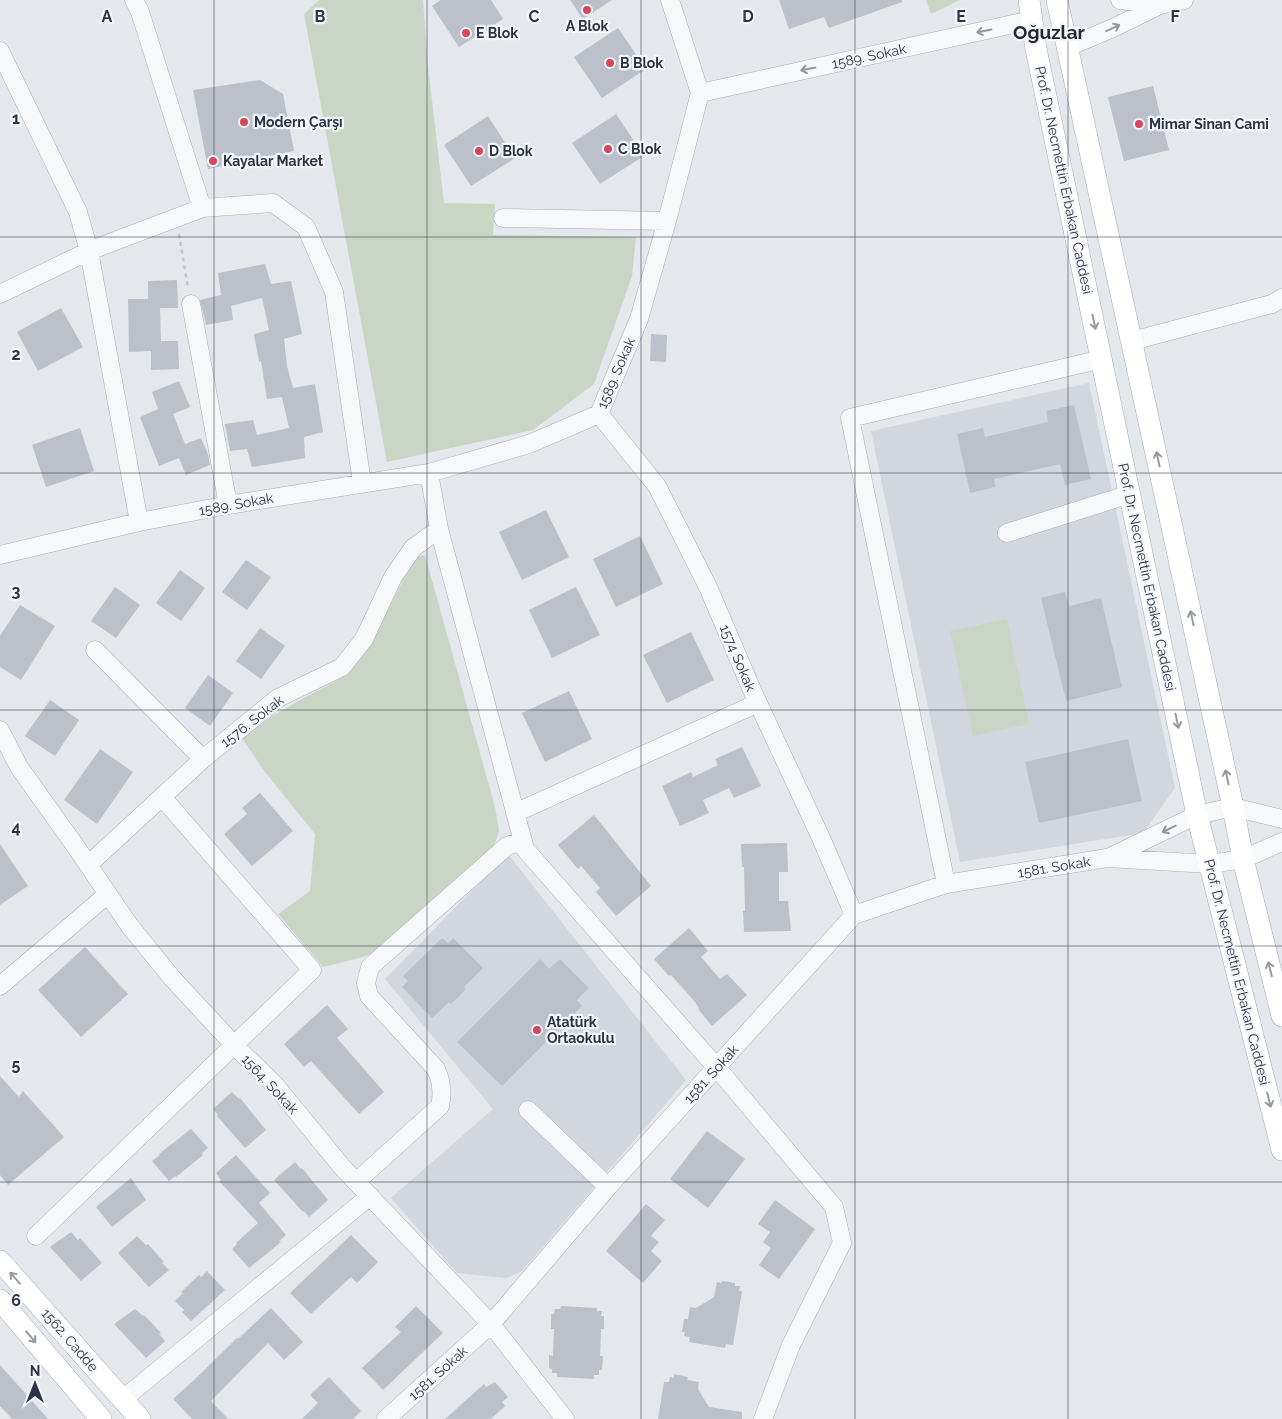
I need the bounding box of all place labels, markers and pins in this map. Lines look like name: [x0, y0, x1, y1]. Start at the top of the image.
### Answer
marker: A Blok: [581, 4, 593, 16]
place label: A Blok: [566, 18, 608, 34]
place label: E Blok: [476, 25, 518, 41]
marker: E Blok: [460, 27, 472, 39]
place label: B Blok: [620, 55, 663, 71]
marker: B Blok: [604, 57, 616, 69]
place label: Modern Çarşı: [254, 114, 343, 130]
marker: Modern Çarşı: [238, 116, 250, 128]
place label: Mimar Sinan Cami: [1149, 116, 1269, 132]
marker: Mimar Sinan Cami: [1133, 118, 1145, 130]
place label: C Blok: [618, 141, 661, 157]
place label: D Blok: [489, 143, 533, 159]
marker: C Blok: [602, 143, 614, 155]
marker: D Blok: [473, 145, 485, 157]
place label: Kayalar Market: [223, 153, 324, 169]
marker: Kayalar Market: [207, 155, 219, 167]
place label: Atatürk Ortaokulu: [547, 1014, 615, 1046]
marker: Atatürk Ortaokulu: [531, 1024, 543, 1036]

